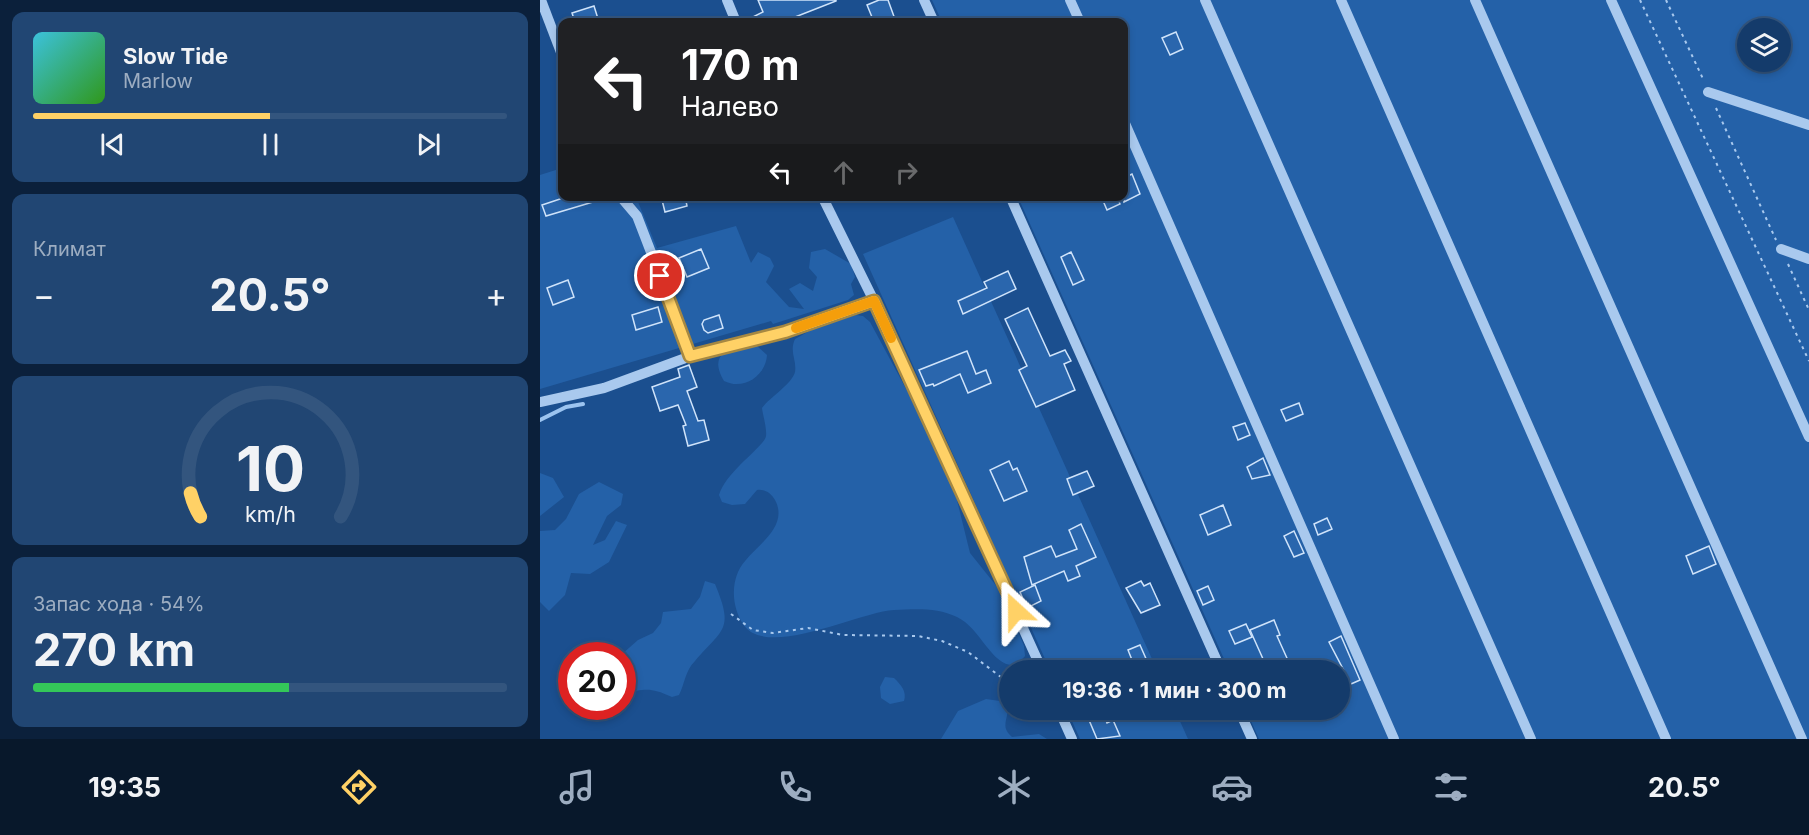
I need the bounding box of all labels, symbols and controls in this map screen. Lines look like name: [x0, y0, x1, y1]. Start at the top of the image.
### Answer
map controls: [1737, 18, 1791, 72]
button: layers: [1737, 18, 1791, 72]
text: 170 m: [681, 39, 799, 90]
icon: left: [582, 42, 660, 120]
text: Slow Tide: [123, 43, 228, 69]
text: Marlow: [123, 69, 193, 93]
text: Налево: [681, 90, 779, 123]
icon: previous: [96, 128, 129, 161]
icon: pause: [254, 128, 287, 161]
icon: next: [412, 128, 445, 161]
icon: left: [764, 156, 797, 189]
icon: ahead: [827, 156, 860, 189]
icon: right: [890, 156, 923, 189]
text: Климат: [33, 237, 106, 261]
pin: [634, 250, 685, 301]
icon: arrive: [643, 259, 676, 292]
text: 20.5°: [209, 267, 331, 322]
text: −: [33, 275, 55, 315]
text: +: [485, 275, 507, 315]
text: 10: [236, 432, 304, 507]
text: km/h: [245, 502, 295, 528]
position arrow: [984, 579, 1048, 643]
text: Запас хода · 54%: [33, 592, 205, 616]
text: 270 km: [33, 622, 195, 677]
speed limit sign: 20: [558, 642, 636, 720]
text: 19:36 · 1 мин · 300 m: [1062, 677, 1287, 703]
icon: directions: [338, 766, 380, 808]
icon: music: [556, 766, 598, 808]
icon: phone: [774, 766, 816, 808]
icon: climate: [993, 766, 1035, 808]
icon: car: [1211, 766, 1253, 808]
icon: filters: [1430, 766, 1472, 808]
text: 19:35: [88, 771, 161, 804]
text: 20.5°: [1648, 771, 1721, 804]

